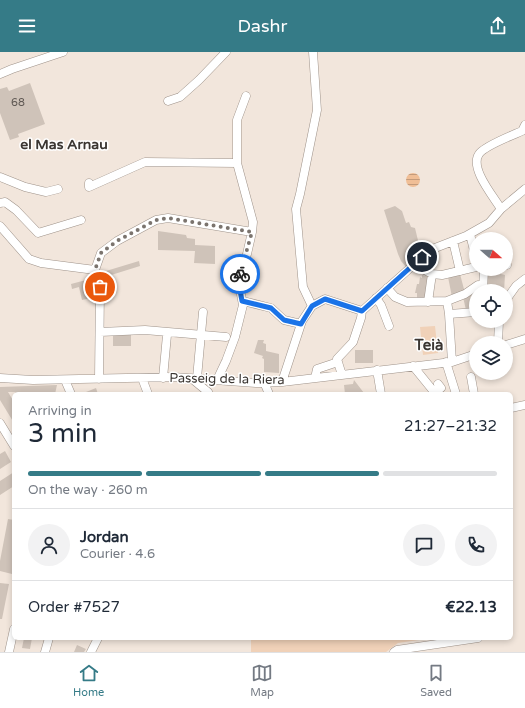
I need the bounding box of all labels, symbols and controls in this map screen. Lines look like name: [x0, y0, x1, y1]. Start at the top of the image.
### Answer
icon: menu: [16, 15, 38, 37]
text: Dashr: [238, 15, 287, 37]
icon: share: [487, 15, 509, 37]
house number: 68: [11, 96, 25, 109]
district label: el Mas Arnau: [20, 136, 108, 153]
north arrow: [469, 232, 513, 276]
map controls: [469, 232, 513, 380]
pin: [405, 240, 439, 274]
icon: home: [411, 246, 433, 268]
courier: [220, 254, 260, 294]
icon: bike: [229, 263, 251, 285]
pin: [83, 270, 117, 304]
icon: bag: [89, 276, 111, 298]
button: locate: [469, 284, 513, 328]
district label: Teià: [414, 336, 443, 354]
button: layers: [469, 336, 513, 380]
street label: Passeig de la Riera: [169, 370, 285, 388]
text: Arriving in: [28, 403, 92, 419]
text: 21:27–21:32: [404, 417, 497, 435]
text: 3 min: [28, 418, 97, 449]
text: On the way · 260 m: [28, 482, 148, 498]
button: person: [28, 524, 70, 566]
button: chat: [403, 524, 445, 566]
button: phone: [455, 524, 497, 566]
text: Jordan: [80, 528, 129, 546]
text: Courier · 4.6: [80, 546, 155, 562]
text: Order #7527: [28, 598, 120, 616]
text: €22.13: [445, 598, 497, 616]
tab: Home: [73, 662, 104, 699]
tab: Map: [250, 662, 274, 699]
tab: Saved: [420, 662, 452, 699]

